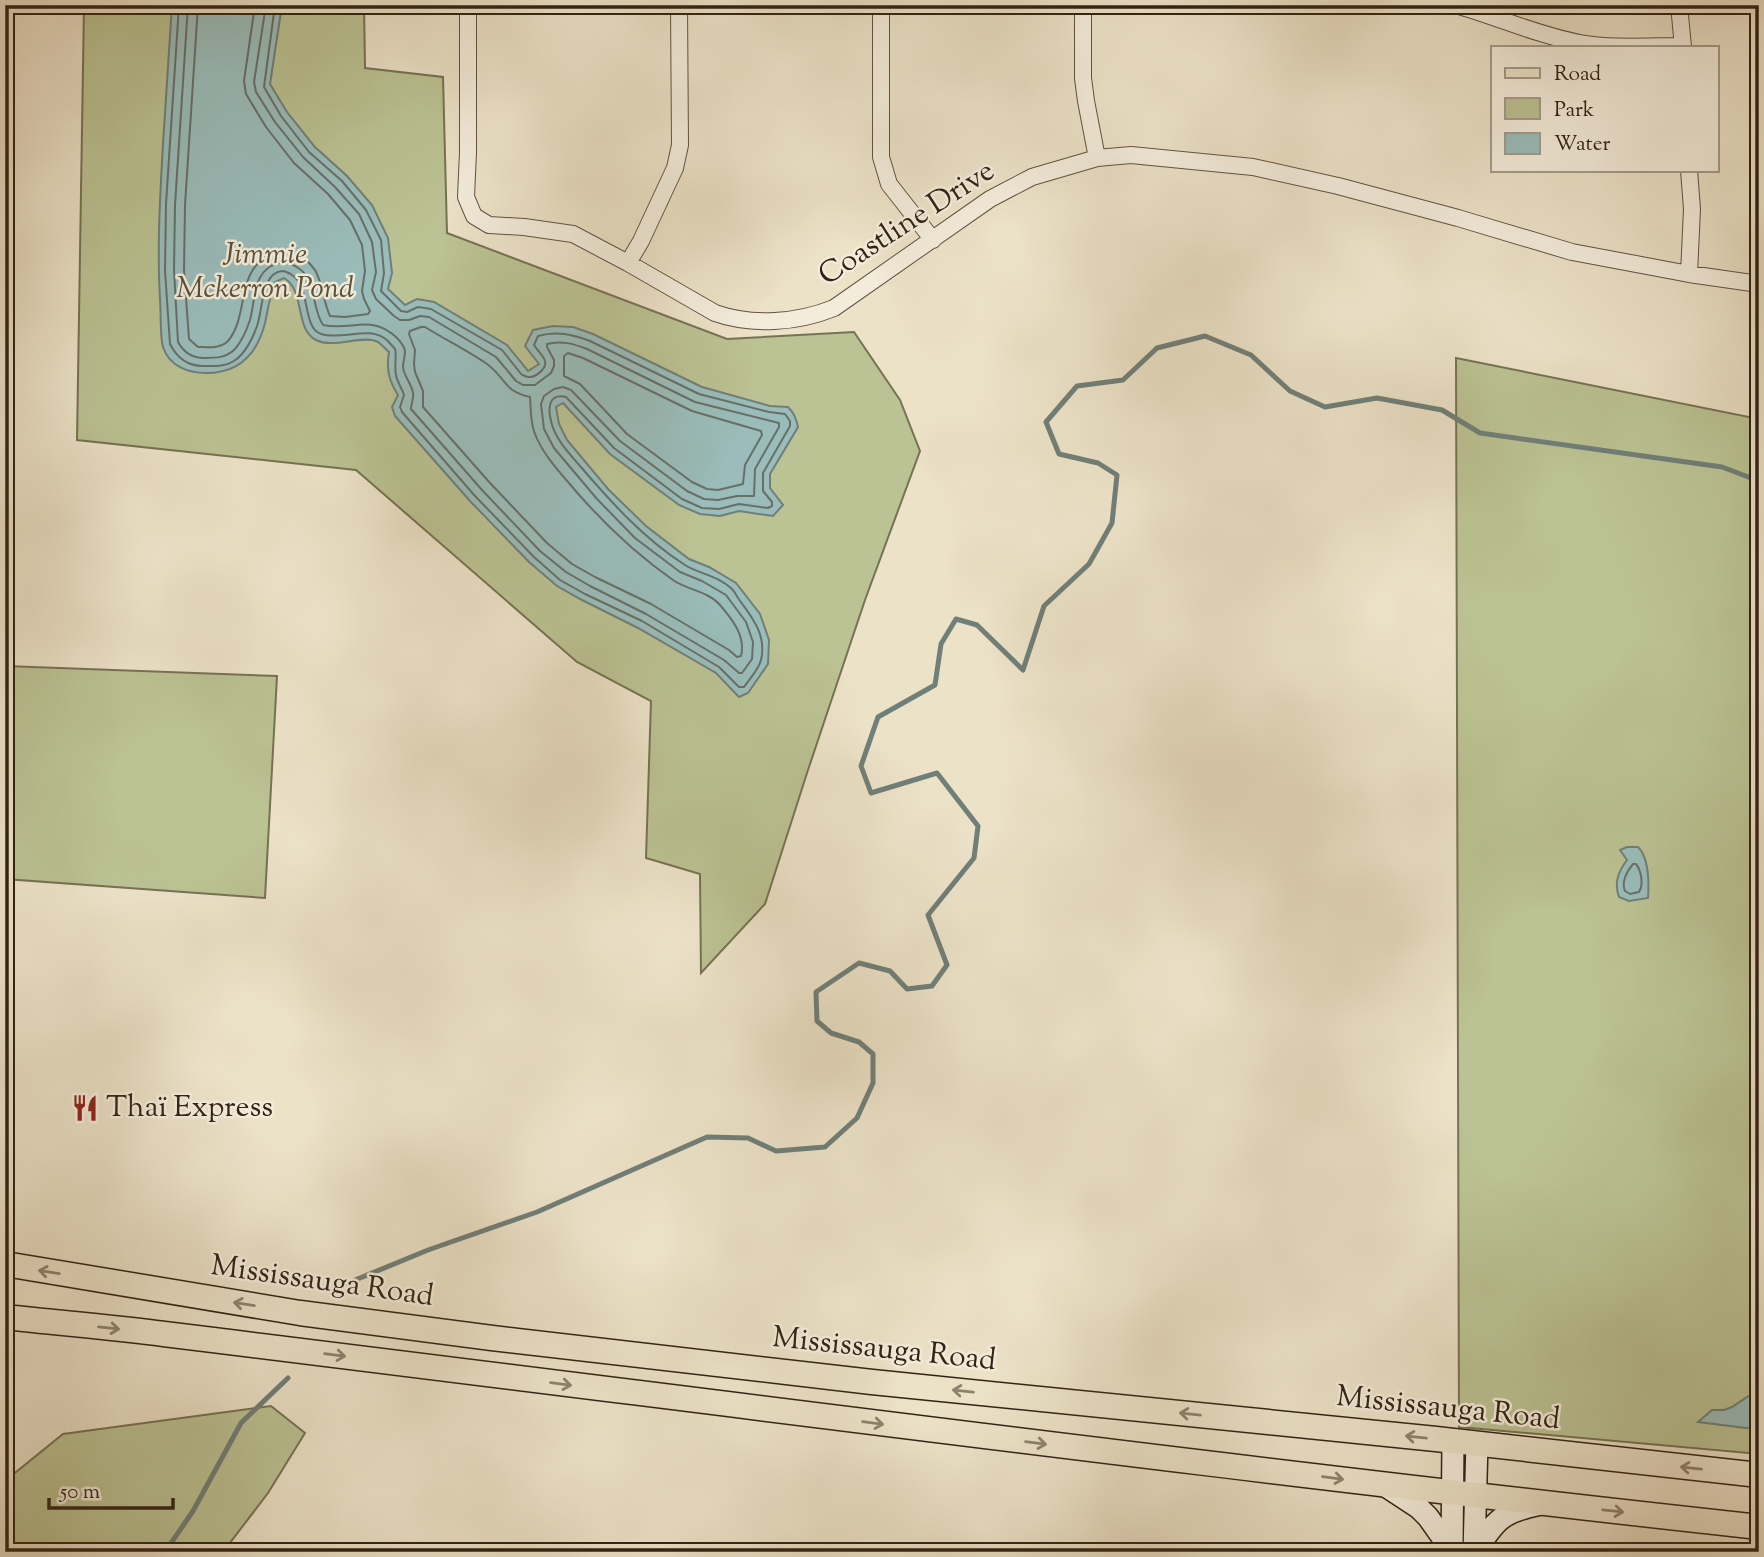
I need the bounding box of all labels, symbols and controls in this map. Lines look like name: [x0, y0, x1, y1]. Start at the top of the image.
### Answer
legend: [1491, 46, 1718, 172]
text: Road: [1554, 60, 1601, 90]
text: Park: [1554, 96, 1595, 126]
text: Water: [1554, 130, 1611, 160]
street label: Coastline Drive: [810, 151, 1004, 297]
park label: Jimmie Mckerron Pond: [176, 234, 354, 311]
place label: Thaï Express: [106, 1087, 273, 1130]
restaurant icon: Thaï Express: [70, 1093, 100, 1123]
street label: Mississauga Road: [208, 1245, 436, 1319]
one-way arrow: [38, 1265, 61, 1278]
one-way arrow: [233, 1297, 256, 1310]
street label: Mississauga Road: [770, 1317, 998, 1383]
one-way arrow: [97, 1322, 120, 1335]
one-way arrow: [323, 1349, 346, 1362]
street label: Mississauga Road: [1334, 1376, 1562, 1442]
one-way arrow: [549, 1377, 572, 1390]
one-way arrow: [953, 1384, 975, 1397]
one-way arrow: [1179, 1407, 1202, 1420]
one-way arrow: [861, 1417, 884, 1430]
one-way arrow: [1405, 1430, 1428, 1443]
one-way arrow: [1024, 1436, 1047, 1449]
one-way arrow: [1680, 1461, 1703, 1474]
scale bar: [49, 1466, 173, 1510]
one-way arrow: [1321, 1472, 1343, 1485]
text: 50 m: [59, 1478, 100, 1508]
one-way arrow: [1602, 1505, 1624, 1518]

